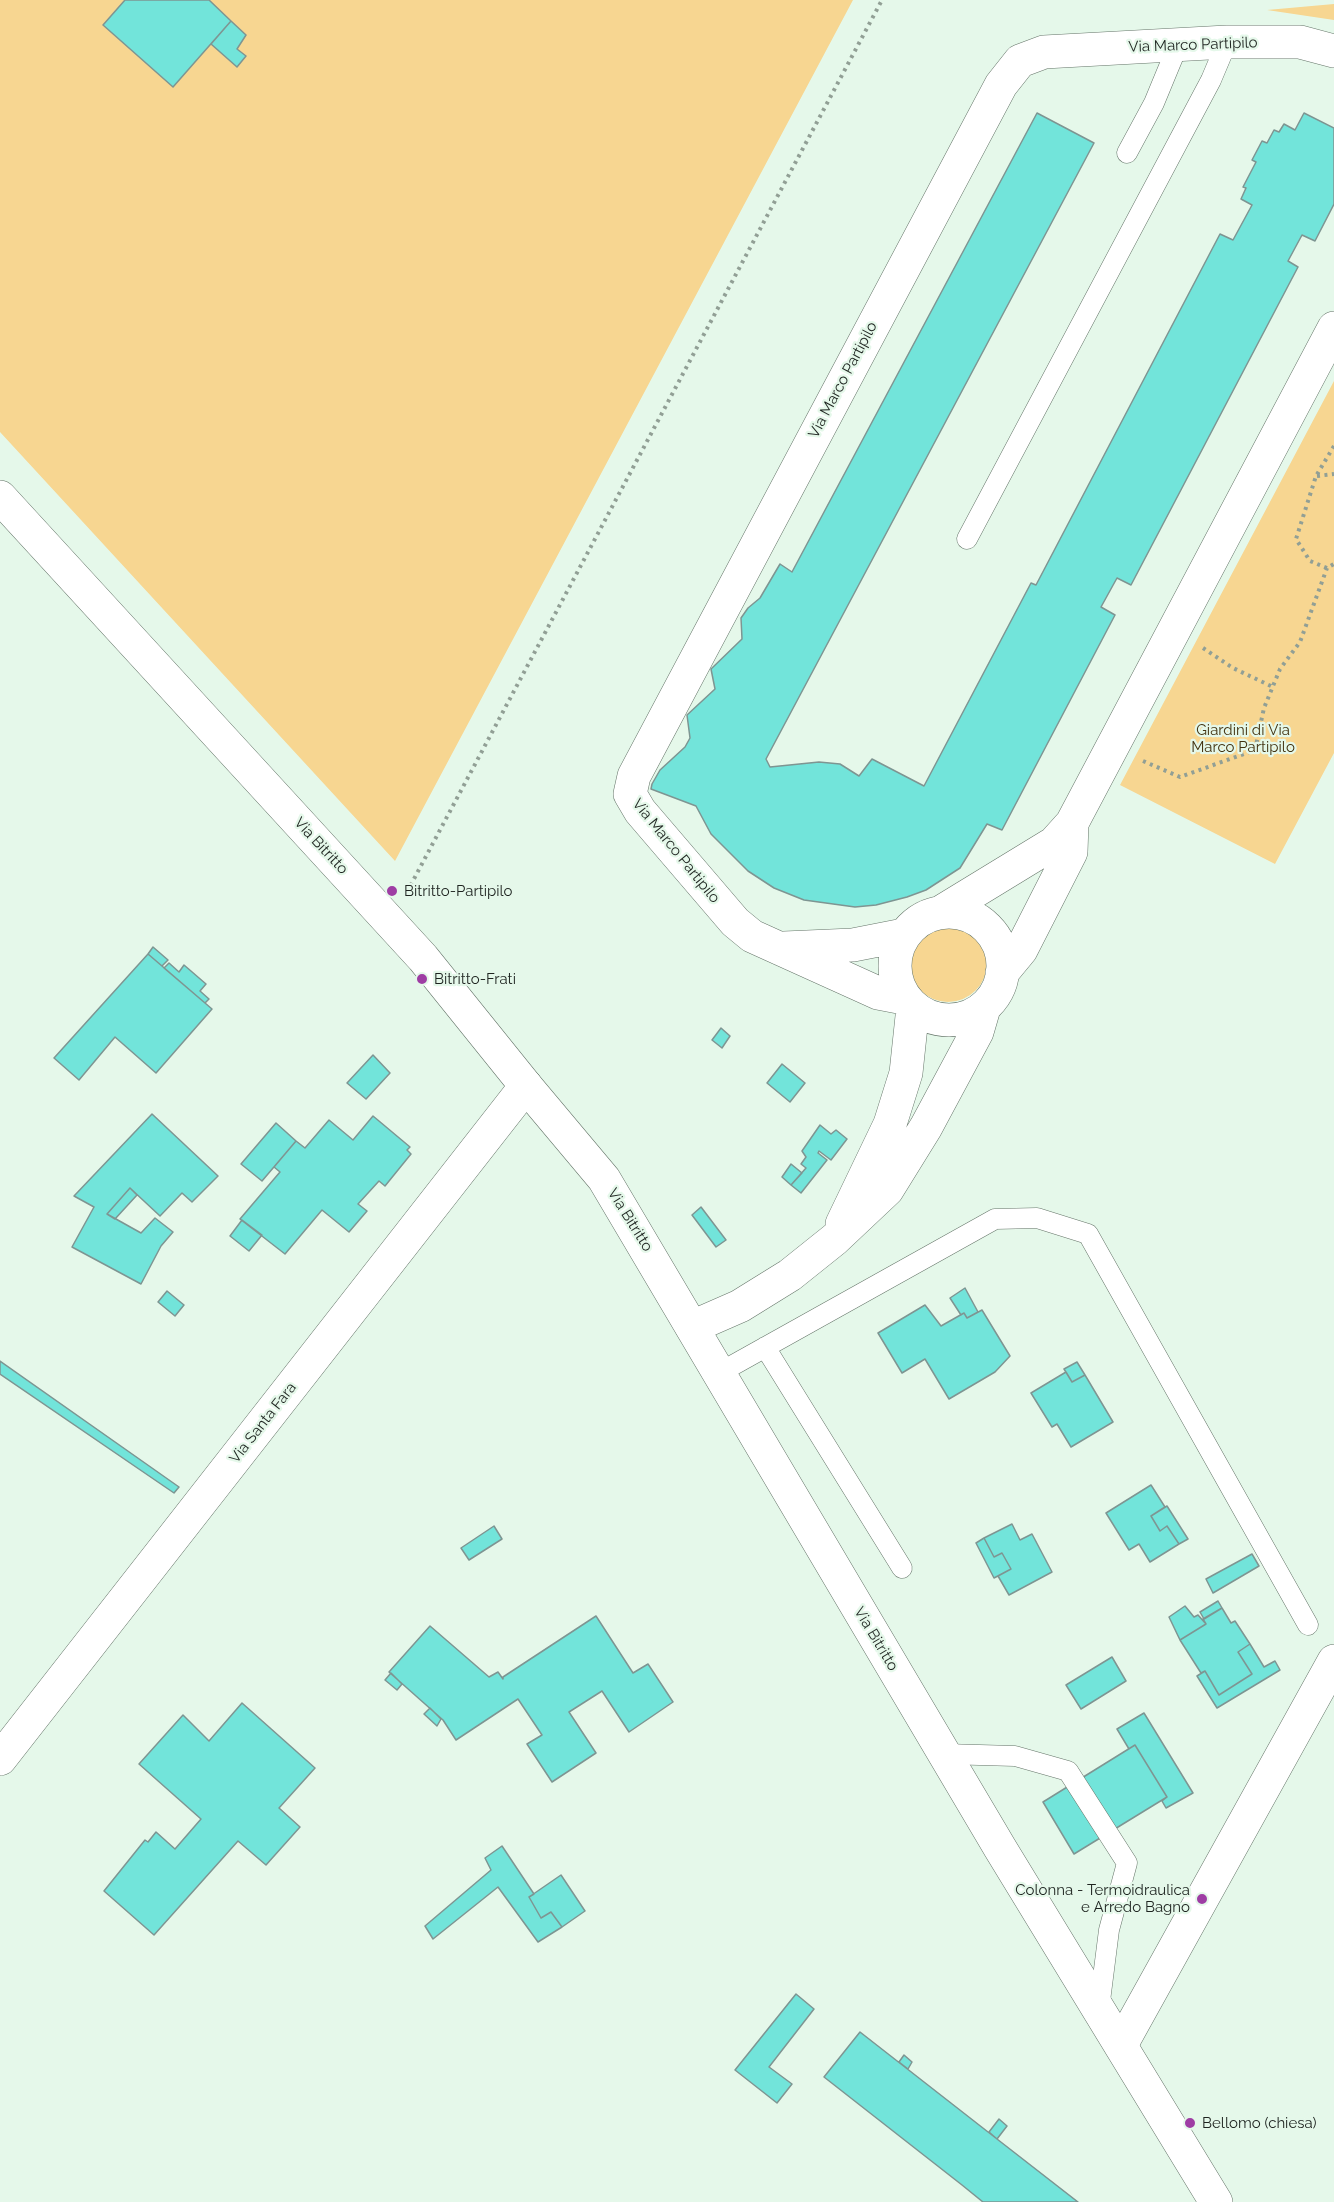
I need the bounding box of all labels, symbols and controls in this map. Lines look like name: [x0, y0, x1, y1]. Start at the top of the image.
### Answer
street label: Via Marco Partipilo: [1128, 34, 1258, 56]
street label: Via Marco Partipilo: [805, 319, 881, 441]
park label: Giardini di Via Marco Partipilo: [1191, 721, 1295, 756]
street label: Via Marco Partipilo: [628, 795, 724, 907]
street label: Via Bitritto: [290, 814, 352, 878]
place label: Bitritto-Partipilo: [404, 882, 513, 900]
marker: Bitritto-Partipilo: [385, 884, 399, 898]
place label: Bitritto-Frati: [434, 970, 516, 988]
marker: Bitritto-Frati: [415, 972, 429, 986]
street label: Via Bitritto: [604, 1185, 656, 1255]
street label: Via Santa Fara: [226, 1379, 300, 1467]
street label: Via Bitritto: [850, 1604, 902, 1674]
place label: Colonna - Termoidraulica e Arredo Bagno: [1015, 1881, 1190, 1916]
marker: Colonna - Termoidraulica e Arredo Bagno: [1195, 1892, 1209, 1906]
place label: Bellomo (chiesa): [1202, 2114, 1317, 2132]
marker: Bellomo (chiesa): [1183, 2116, 1197, 2130]

